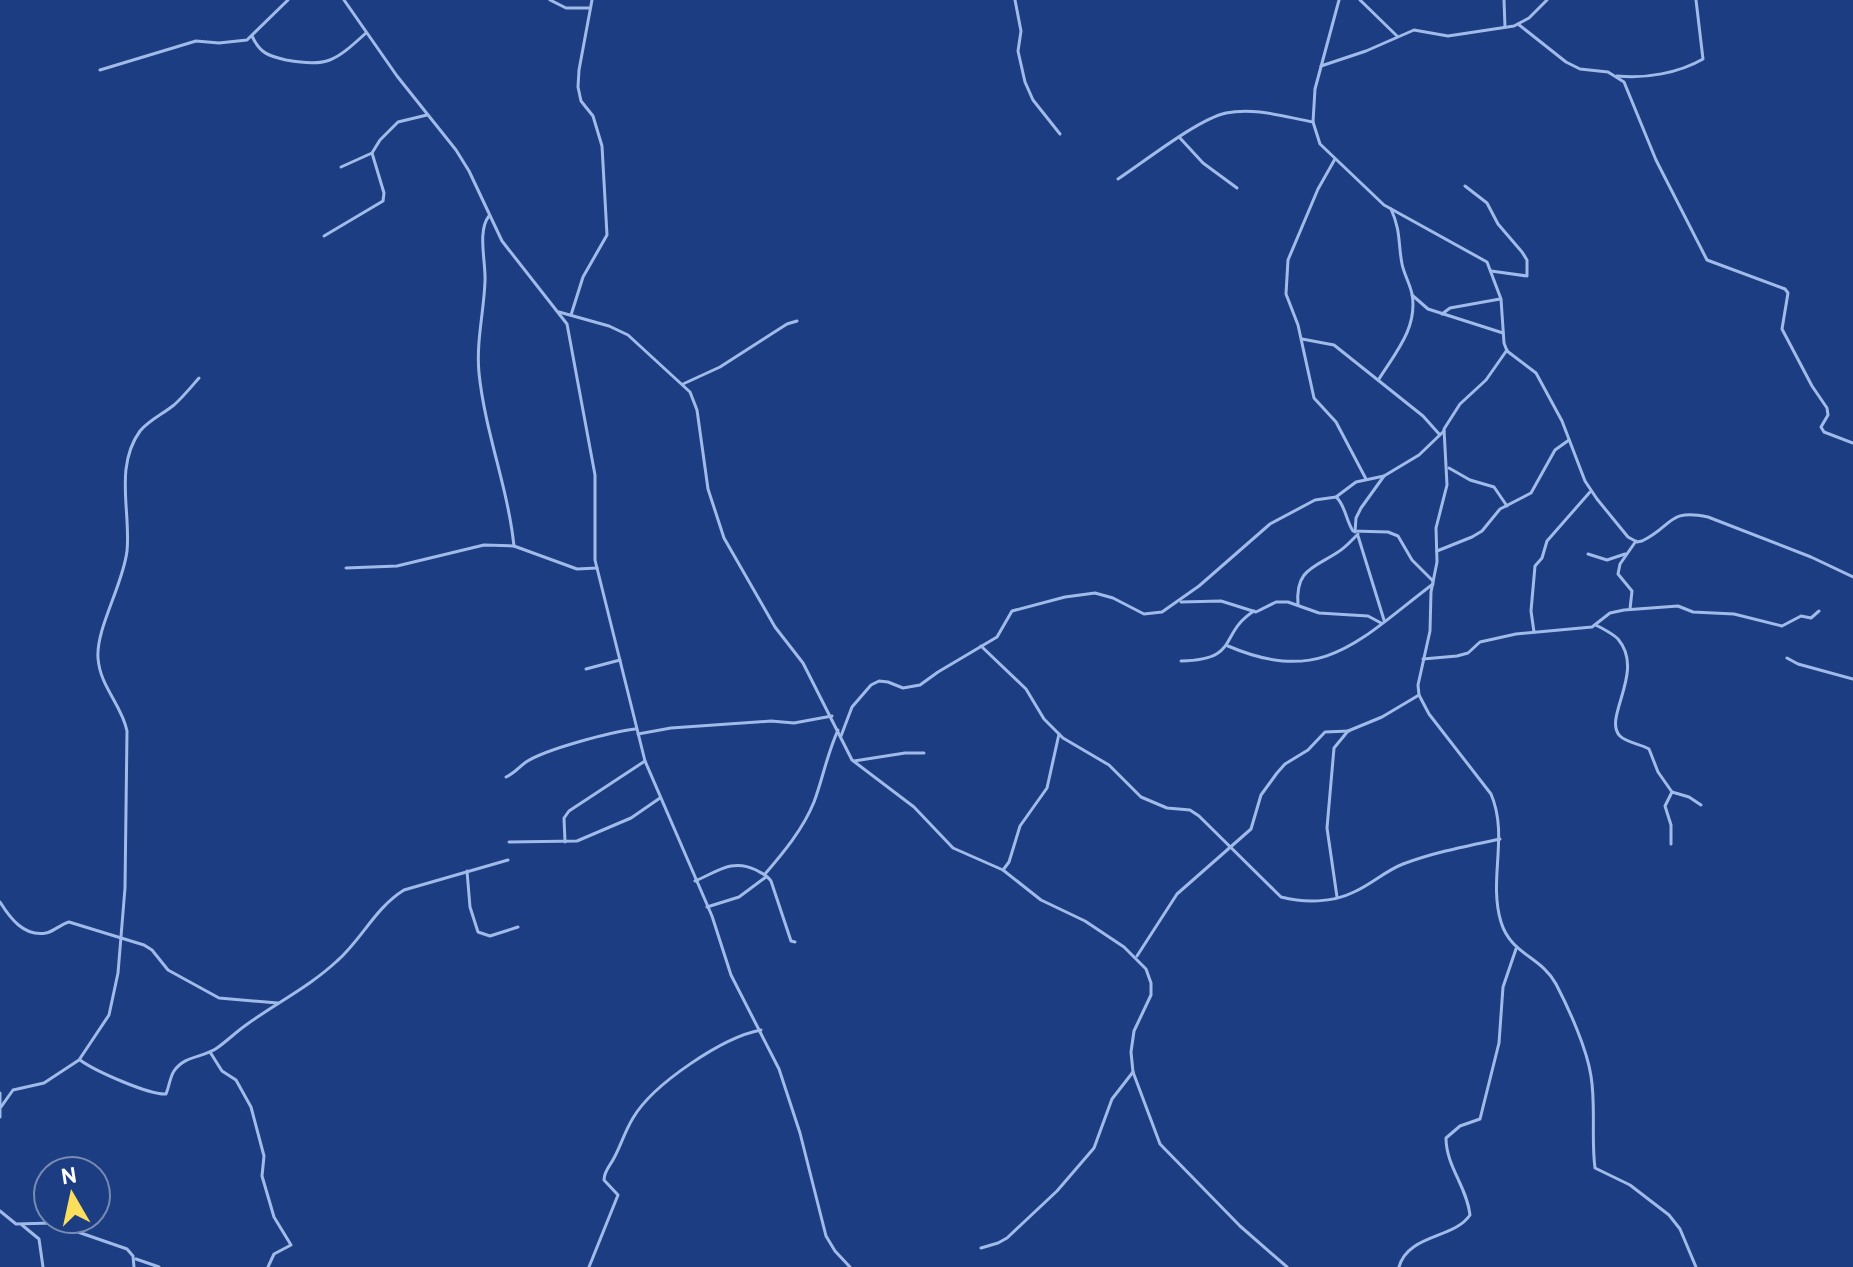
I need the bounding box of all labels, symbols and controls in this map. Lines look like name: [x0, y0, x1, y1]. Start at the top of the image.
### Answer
north arrow: [32, 1155, 112, 1235]
text: N: [59, 1163, 79, 1192]

